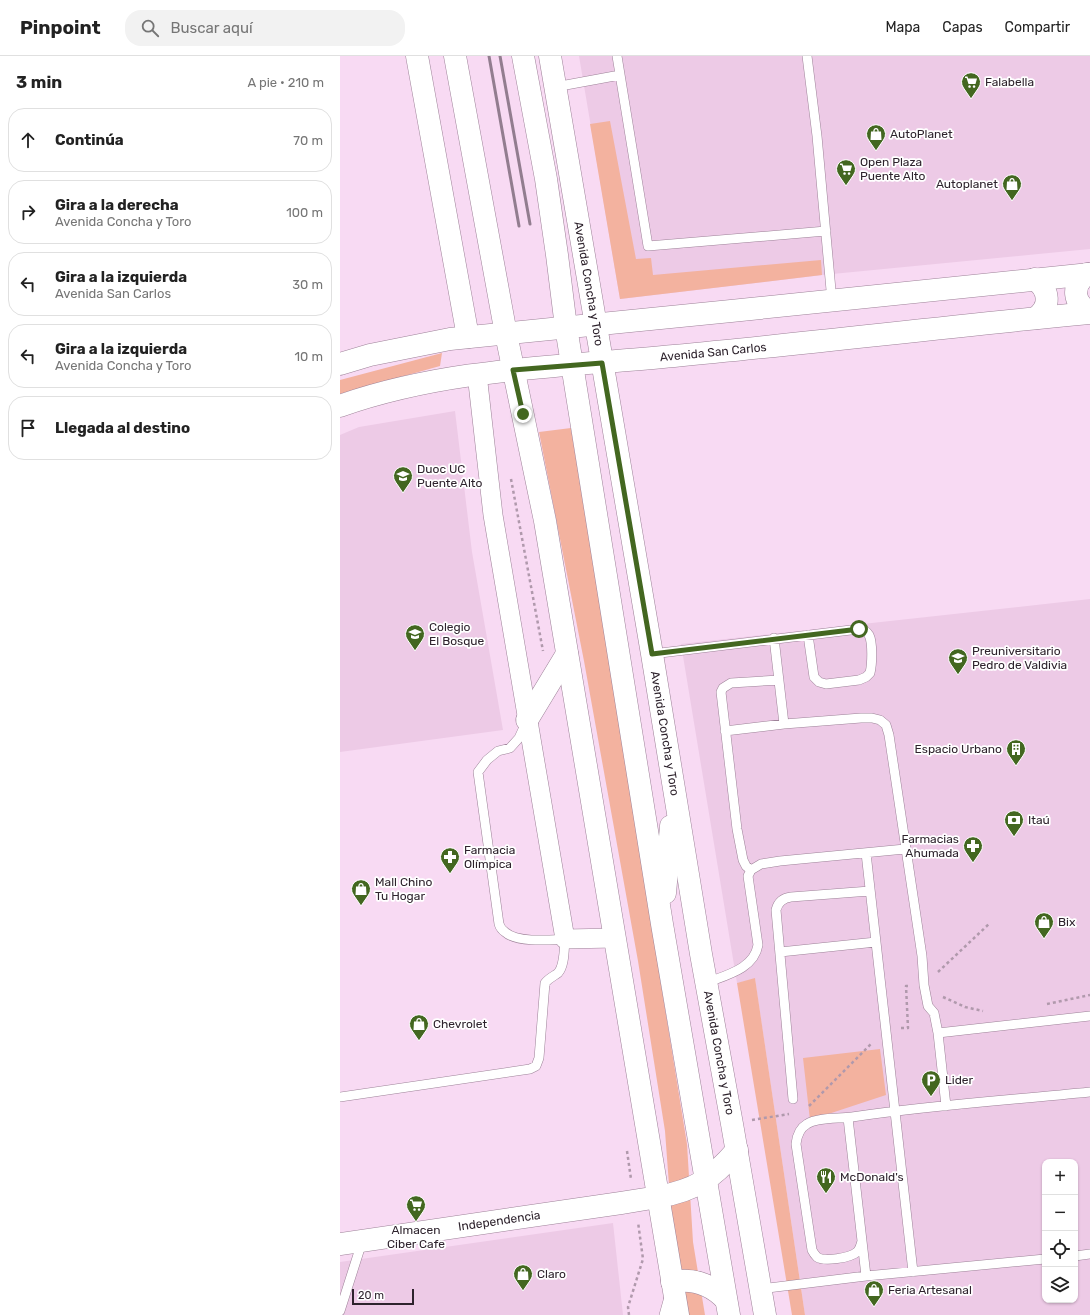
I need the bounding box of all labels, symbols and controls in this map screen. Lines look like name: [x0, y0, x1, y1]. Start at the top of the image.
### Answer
search box: [125, 10, 405, 46]
text: Pinpoint: [20, 16, 101, 39]
icon: search: [139, 17, 161, 39]
text: Buscar aquí: [171, 19, 253, 37]
text: Mapa: [885, 19, 920, 36]
text: Capas: [942, 19, 983, 36]
text: Compartir: [1005, 19, 1070, 36]
supermarket icon: Falabella: [960, 71, 982, 99]
text: 3 min: [16, 72, 62, 92]
text: A pie · 210 m: [247, 75, 324, 90]
place label: Falabella: [985, 75, 1034, 89]
shop icon: AutoPlanet: [865, 123, 887, 151]
place label: AutoPlanet: [890, 127, 953, 141]
icon: ahead: [17, 129, 39, 151]
text: Continúa: [55, 131, 124, 149]
text: 70 m: [293, 133, 323, 148]
place label: Open Plaza Puente Alto: [860, 155, 926, 183]
supermarket icon: Open Plaza Puente Alto: [835, 158, 857, 186]
shop icon: Autoplanet: [1001, 173, 1023, 201]
place label: Autoplanet: [936, 177, 998, 191]
text: Gira a la derecha: [55, 196, 179, 214]
icon: right: [17, 201, 39, 223]
text: 100 m: [286, 205, 323, 220]
text: Avenida Concha y Toro: [55, 214, 191, 229]
street label: Avenida Concha y Toro: [571, 220, 606, 347]
text: Gira a la izquierda: [55, 268, 187, 286]
icon: left: [17, 273, 39, 295]
text: 30 m: [292, 277, 323, 292]
text: Avenida San Carlos: [55, 286, 171, 301]
text: Gira a la izquierda: [55, 340, 187, 358]
street label: Avenida San Carlos: [659, 340, 767, 364]
icon: left: [17, 345, 39, 367]
text: 10 m: [294, 349, 323, 364]
text: Avenida Concha y Toro: [55, 358, 191, 373]
route end: [514, 405, 532, 423]
icon: arrive: [17, 417, 39, 439]
text: Llegada al destino: [55, 419, 190, 437]
place label: Duoc UC Puente Alto: [417, 462, 483, 490]
school or university icon: Duoc UC Puente Alto: [392, 465, 414, 493]
place label: Colegio El Bosque: [429, 620, 485, 648]
route start: [850, 620, 868, 638]
school or university icon: Colegio El Bosque: [404, 623, 426, 651]
place label: Preuniversitario Pedro de Valdivia: [972, 644, 1067, 672]
school or university icon: Preuniversitario Pedro de Valdivia: [947, 647, 969, 675]
street label: Avenida Concha y Toro: [648, 670, 682, 797]
building icon: Espacio Urbano: [1005, 738, 1027, 766]
place label: Espacio Urbano: [915, 742, 1002, 756]
bank icon: Itaú: [1003, 809, 1025, 837]
place label: Itaú: [1028, 813, 1050, 827]
place label: Farmacias Ahumada: [902, 832, 959, 860]
pharmacy icon: Farmacias Ahumada: [962, 835, 984, 863]
place label: Farmacia Olímpica: [464, 843, 515, 871]
pharmacy icon: Farmacia Olímpica: [439, 846, 461, 874]
place label: Mall Chino Tu Hogar: [375, 875, 432, 903]
shop icon: Mall Chino Tu Hogar: [350, 878, 372, 906]
shop icon: Bix: [1033, 911, 1055, 939]
place label: Bix: [1058, 915, 1076, 929]
street label: Avenida Concha y Toro: [701, 989, 737, 1116]
shop icon: Chevrolet: [408, 1013, 430, 1041]
place label: Chevrolet: [433, 1017, 487, 1031]
parking icon: Lider: [920, 1069, 942, 1097]
place label: Lider: [945, 1073, 974, 1087]
map controls: [1042, 1159, 1078, 1303]
button: +: [1042, 1159, 1078, 1195]
restaurant icon: McDonald's: [815, 1166, 837, 1194]
place label: McDonald's: [840, 1170, 904, 1184]
supermarket icon: Almacen Ciber Cafe: [405, 1194, 427, 1222]
button: −: [1042, 1195, 1078, 1231]
street label: Independencia: [457, 1208, 541, 1234]
place label: Almacen Ciber Cafe: [387, 1223, 445, 1251]
button: locate: [1042, 1231, 1078, 1267]
shop icon: Claro: [512, 1263, 534, 1291]
place label: Claro: [537, 1267, 566, 1281]
button: layers: [1042, 1267, 1078, 1303]
shop icon: Feria Artesanal: [863, 1279, 885, 1307]
place label: Feria Artesanal: [888, 1283, 972, 1297]
scale bar: [352, 1287, 414, 1306]
text: 20 m: [358, 1289, 384, 1302]

